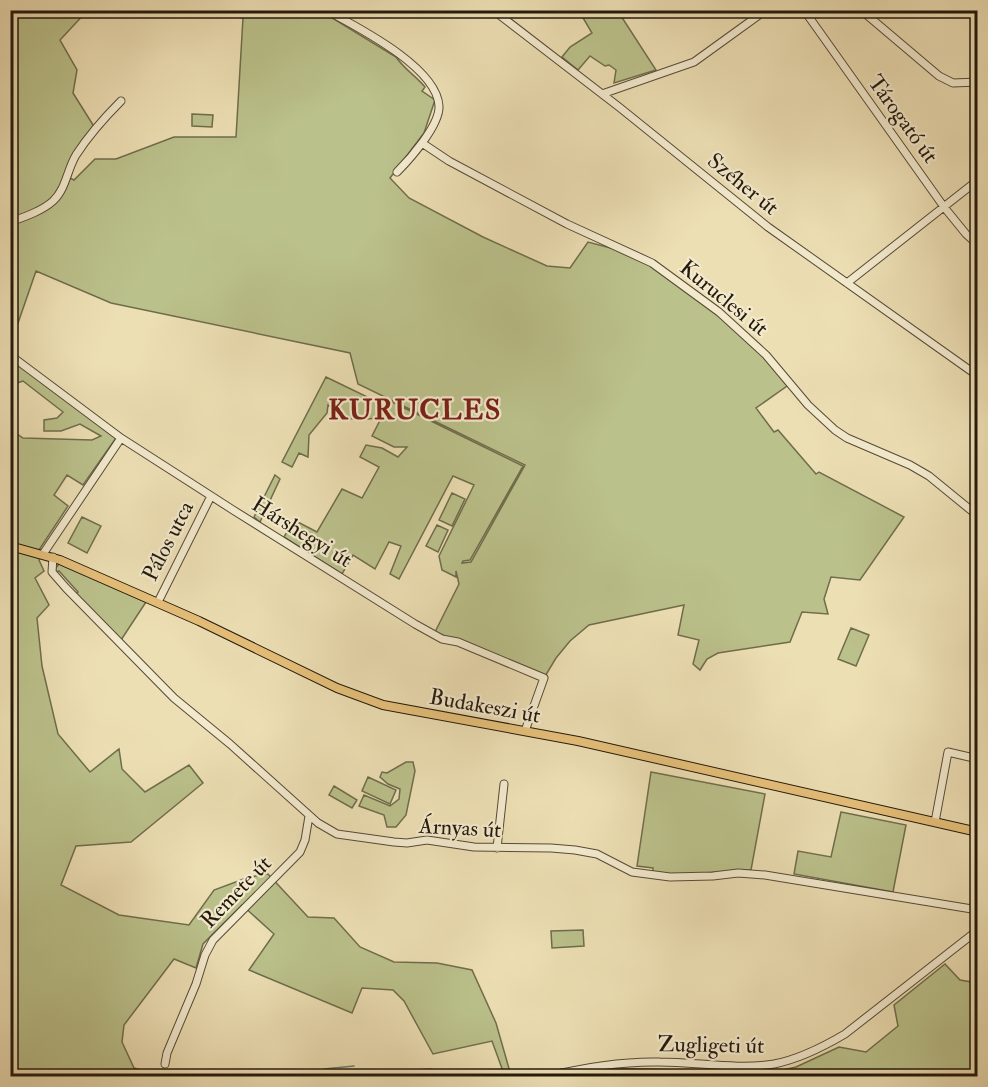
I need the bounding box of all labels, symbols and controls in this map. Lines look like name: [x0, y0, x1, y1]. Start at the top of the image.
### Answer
street label: Tárogató út: [862, 69, 944, 169]
street label: Széher út: [702, 147, 784, 221]
street label: Kuruclesi út: [674, 254, 774, 342]
district label: KURUCLES: [328, 393, 502, 428]
street label: Hárshegyi út: [247, 490, 357, 574]
street label: Pálos utca: [136, 495, 200, 586]
street label: Budakeszi út: [427, 682, 543, 730]
street label: Árnyas út: [417, 812, 502, 844]
street label: Remete út: [195, 850, 277, 934]
street label: Zugligeti út: [658, 1030, 764, 1060]

